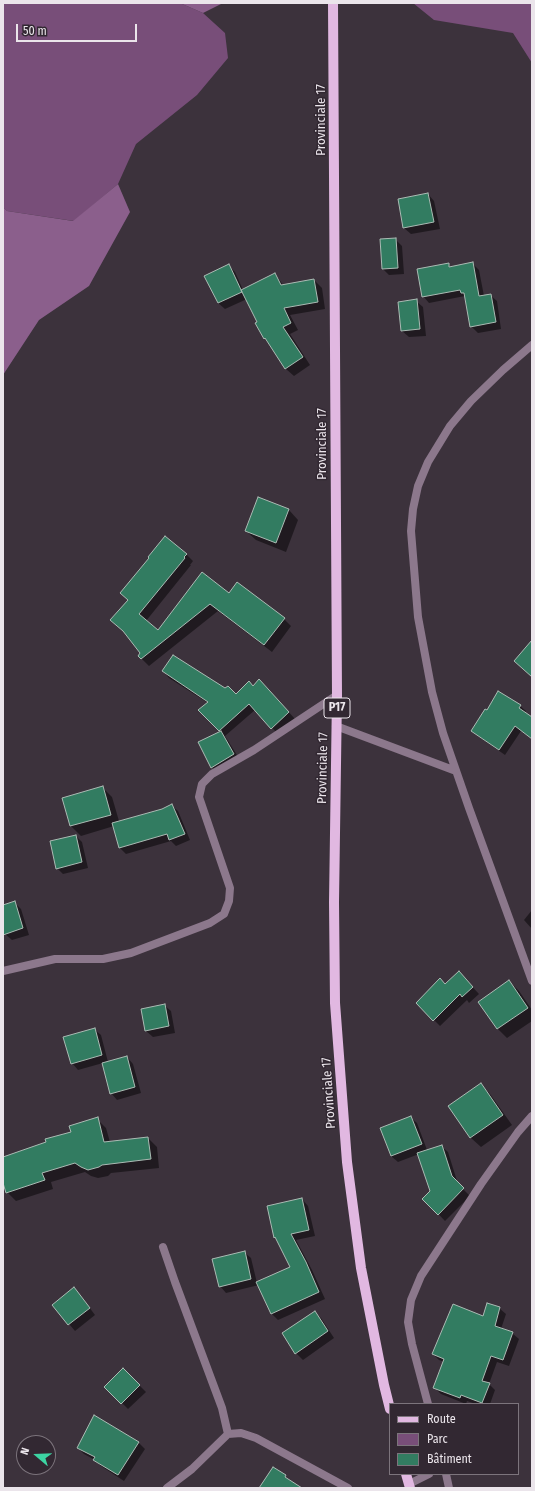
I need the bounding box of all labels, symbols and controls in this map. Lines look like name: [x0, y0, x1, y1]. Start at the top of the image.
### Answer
scale bar: [18, 16, 139, 42]
text: 50 m: [23, 24, 47, 38]
street label: Provinciale 17: [313, 84, 329, 156]
street label: Provinciale 17: [314, 408, 330, 480]
road number: P17: [324, 698, 350, 718]
street label: Provinciale 17: [315, 732, 331, 804]
street label: Provinciale 17: [319, 1057, 339, 1129]
legend: [389, 1403, 519, 1475]
text: Route: [427, 1412, 456, 1426]
text: Parc: [427, 1432, 448, 1446]
north arrow: [16, 1435, 56, 1475]
text: N: [18, 1446, 32, 1456]
text: Bâtiment: [427, 1452, 472, 1466]

